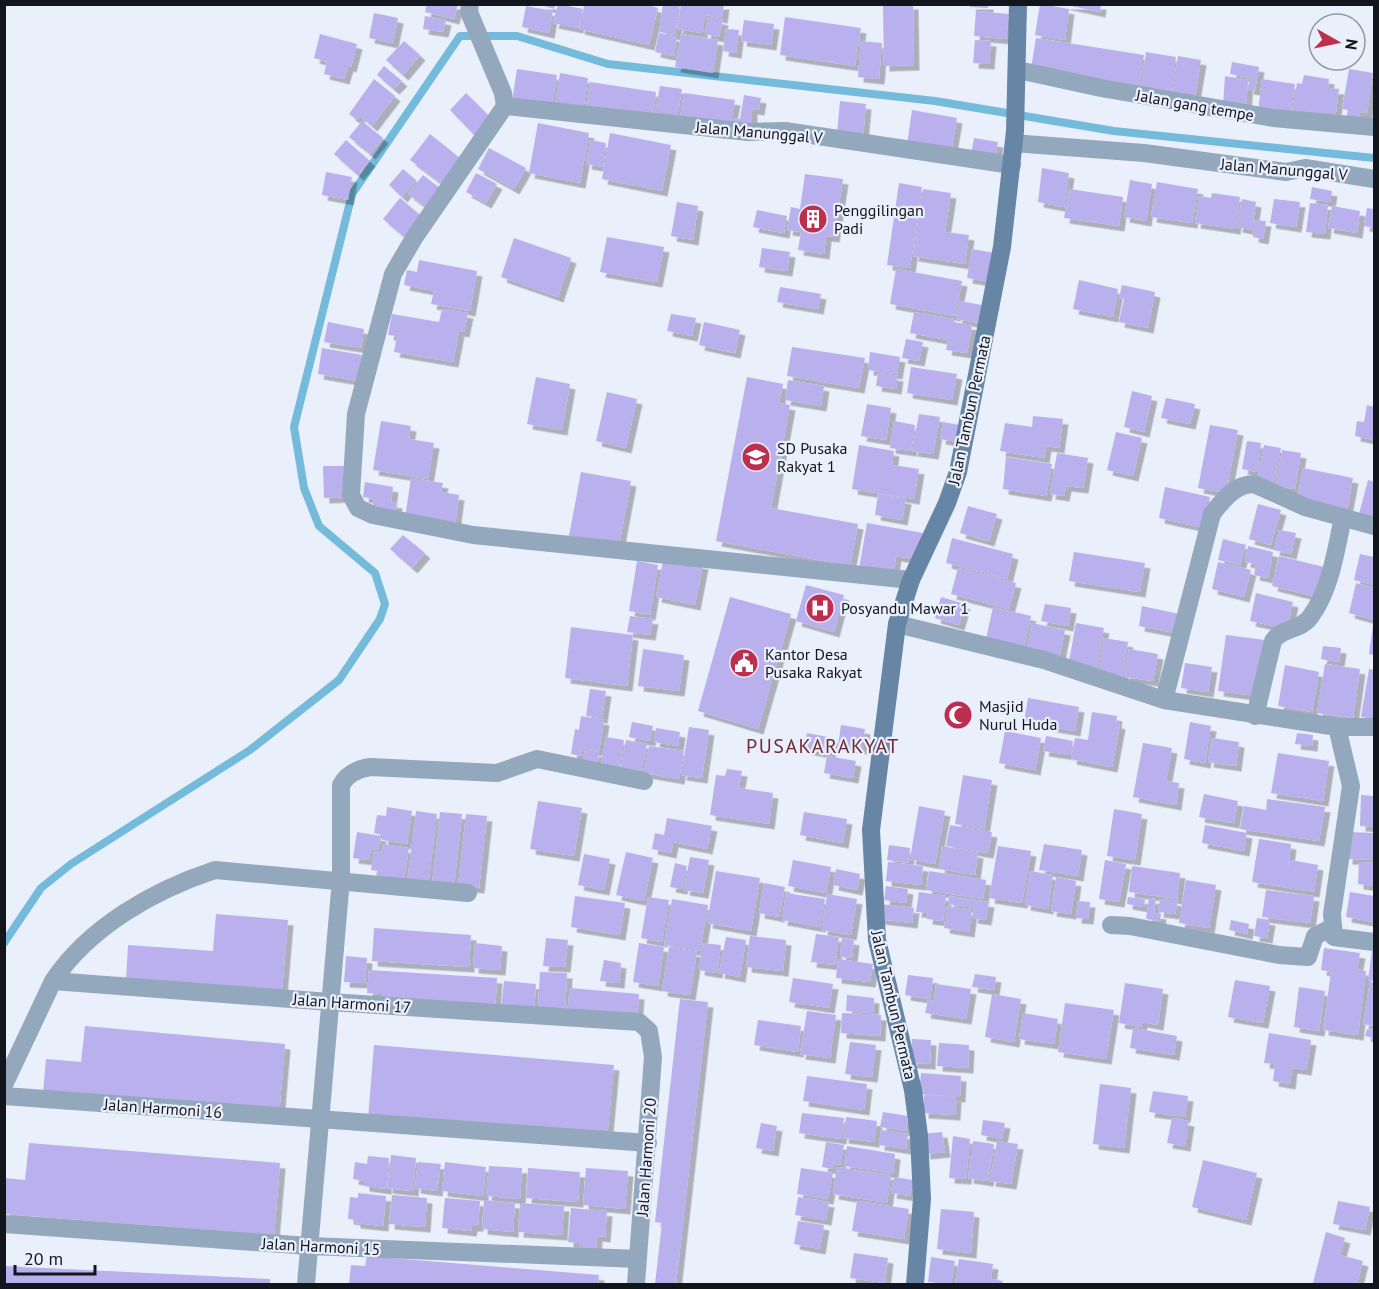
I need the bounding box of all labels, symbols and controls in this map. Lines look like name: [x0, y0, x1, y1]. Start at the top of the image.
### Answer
north arrow: [1307, 12, 1367, 72]
text: N: [1341, 38, 1363, 51]
street label: Jalan gang tempe: [1133, 85, 1256, 125]
street label: Jalan Manunggal V: [694, 116, 824, 148]
street label: Jalan Manunggal V: [1219, 153, 1349, 185]
place label: Penggilingan Padi: [834, 200, 924, 238]
building icon: Penggilingan Padi: [797, 203, 829, 235]
street label: Jalan Tambun Permata: [943, 333, 995, 488]
place label: SD Pusaka Rakyat 1: [777, 438, 848, 476]
school or university icon: SD Pusaka Rakyat 1: [740, 441, 772, 473]
hospital icon: Posyandu Mawar 1: [804, 592, 836, 624]
place label: Posyandu Mawar 1: [841, 598, 969, 618]
place label: Kantor Desa Pusaka Rakyat: [765, 644, 863, 682]
public building icon: Kantor Desa Pusaka Rakyat: [728, 647, 760, 679]
place label: Masjid Nurul Huda: [979, 696, 1057, 734]
mosque icon: Masjid Nurul Huda: [942, 699, 974, 731]
district label: PUSAKARAKYAT: [746, 733, 900, 759]
street label: Jalan Tambun Permata: [867, 928, 921, 1081]
street label: Jalan Harmoni 17: [291, 989, 412, 1017]
street label: Jalan Harmoni 16: [102, 1094, 223, 1122]
street label: Jalan Harmoni 20: [632, 1097, 660, 1218]
street label: Jalan Harmoni 15: [260, 1233, 381, 1259]
scale bar: [15, 1238, 94, 1276]
text: 20 m: [24, 1247, 63, 1270]

